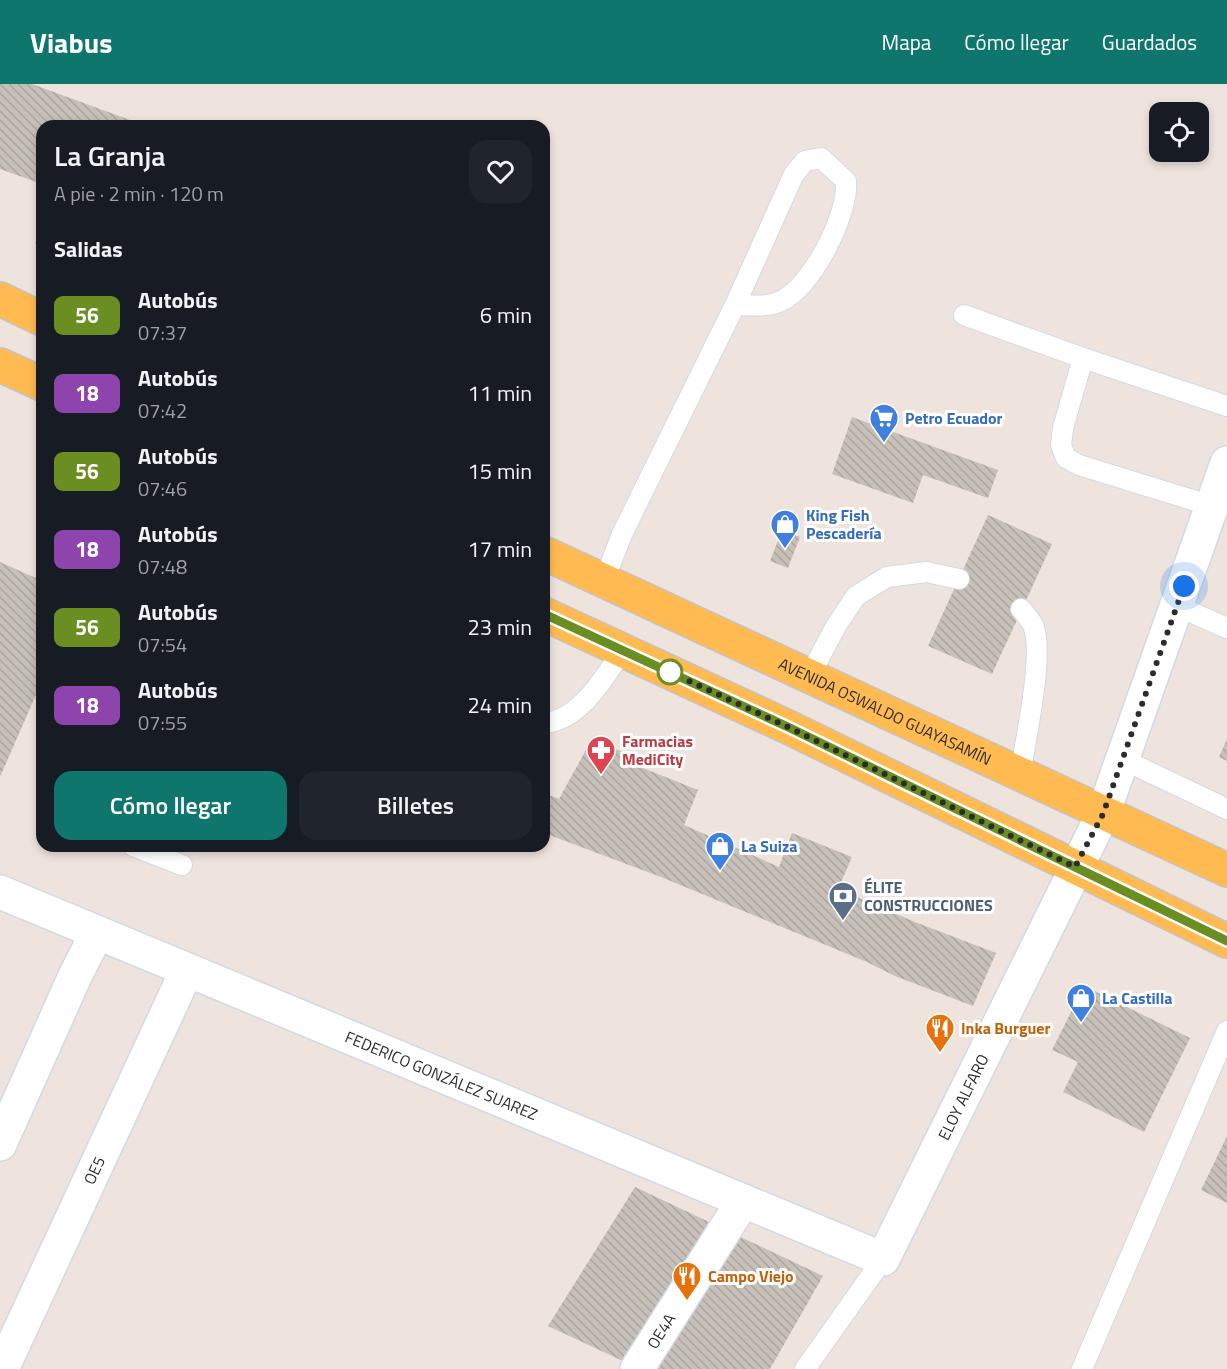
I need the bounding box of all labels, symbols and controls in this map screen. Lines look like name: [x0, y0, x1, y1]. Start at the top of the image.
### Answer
text: Viabus: [30, 21, 112, 64]
text: Mapa: [882, 26, 931, 58]
text: Cómo llegar: [964, 26, 1069, 58]
text: Guardados: [1102, 26, 1197, 58]
map controls: [1149, 102, 1209, 162]
button: locate: [1149, 102, 1209, 162]
text: La Granja: [54, 134, 165, 177]
button: heart: [469, 140, 532, 203]
text: A pie · 2 min · 120 m: [54, 178, 224, 209]
text: Salidas: [54, 232, 123, 266]
text: Autobús: [138, 283, 218, 317]
text: 6 min: [480, 298, 532, 332]
text: 56: [75, 299, 99, 331]
text: 07:37: [138, 317, 187, 348]
text: Autobús: [138, 361, 218, 395]
text: 11 min: [467, 376, 532, 410]
text: 18: [75, 377, 99, 409]
text: 07:42: [138, 395, 187, 426]
supermarket icon: Petro Ecuador: [868, 402, 900, 444]
place label: Petro Ecuador: [905, 406, 1003, 430]
text: Autobús: [138, 439, 218, 473]
text: 15 min: [467, 454, 532, 488]
text: 56: [75, 455, 99, 487]
text: 07:46: [138, 473, 187, 504]
place label: King Fish Pescadería: [806, 503, 882, 545]
shop icon: King Fish Pescadería: [769, 508, 801, 550]
text: Autobús: [138, 517, 218, 551]
text: 17 min: [467, 532, 532, 566]
text: 18: [75, 533, 99, 565]
text: 07:48: [138, 551, 187, 582]
your location: [1169, 571, 1199, 601]
text: Autobús: [138, 595, 218, 629]
text: 23 min: [467, 610, 532, 644]
text: 56: [75, 611, 99, 643]
text: 07:54: [138, 629, 187, 660]
street label: AVENIDA OSWALDO GUAYASAMÍN: [775, 652, 995, 771]
unlabelled marker: [657, 659, 683, 685]
text: Autobús: [138, 673, 218, 707]
text: 24 min: [467, 688, 532, 722]
text: 18: [75, 689, 99, 721]
text: 07:55: [138, 707, 187, 738]
place label: Farmacias MediCity: [622, 729, 693, 771]
pharmacy icon: Farmacias MediCity: [585, 734, 617, 776]
button: Cómo llegar: [54, 771, 287, 840]
button: Billetes: [299, 771, 532, 840]
shop icon: La Suiza: [704, 830, 736, 872]
place label: La Suiza: [741, 834, 797, 858]
place label: ÉLITE CONSTRUCCIONES: [864, 875, 993, 917]
bank icon: ÉLITE CONSTRUCCIONES: [827, 880, 859, 922]
shop icon: La Castilla: [1065, 982, 1097, 1024]
place label: La Castilla: [1102, 986, 1172, 1010]
restaurant icon: Inka Burguer: [924, 1012, 956, 1054]
place label: Inka Burguer: [961, 1016, 1050, 1040]
street label: FEDERICO GONZÁLEZ SUAREZ: [341, 1025, 541, 1126]
street label: ELOY ALFARO: [932, 1050, 995, 1144]
street label: OE5: [77, 1152, 111, 1188]
restaurant icon: Campo Viejo: [671, 1260, 703, 1302]
place label: Campo Viejo: [708, 1264, 794, 1288]
street label: OE4A: [641, 1308, 682, 1353]

